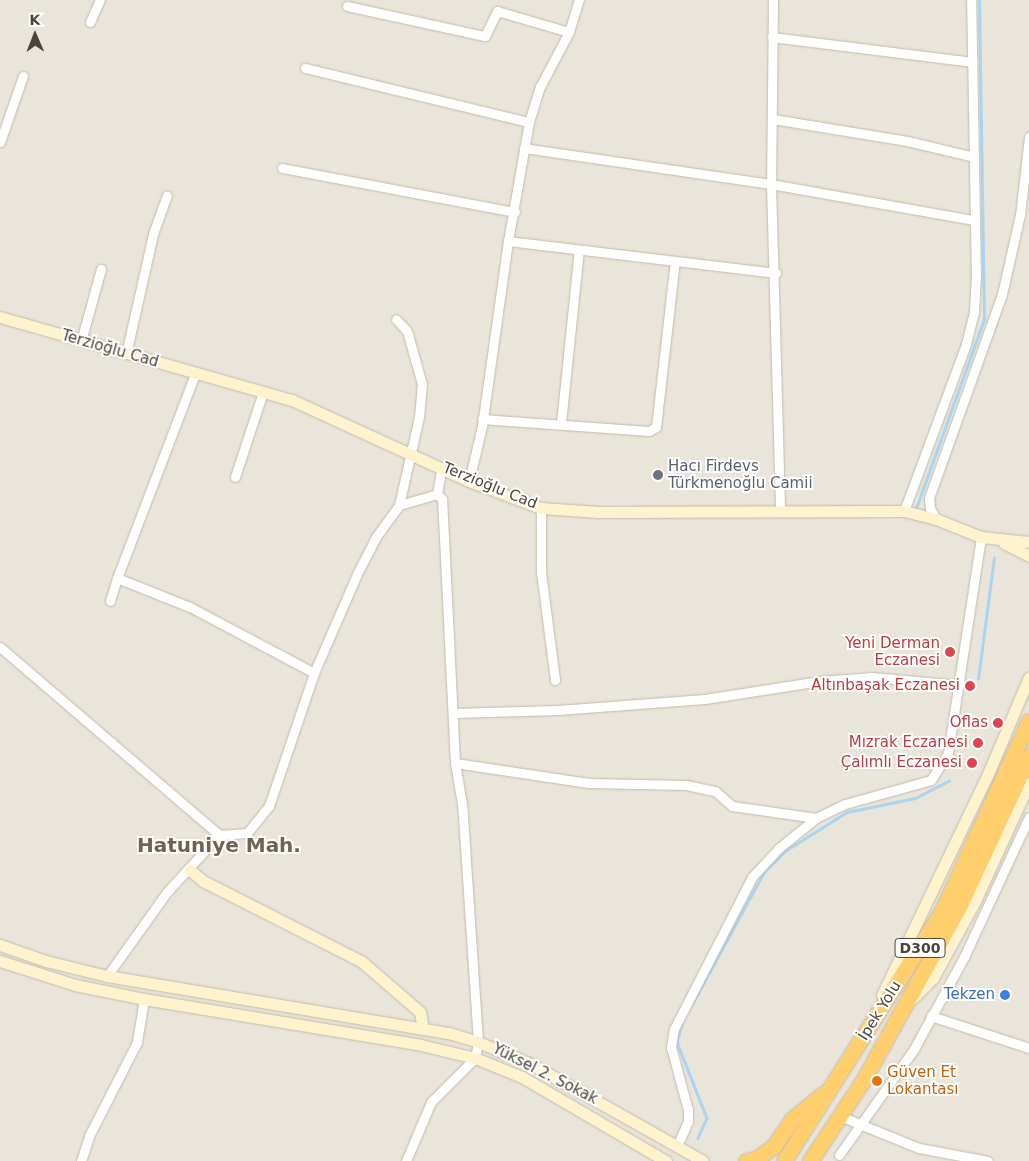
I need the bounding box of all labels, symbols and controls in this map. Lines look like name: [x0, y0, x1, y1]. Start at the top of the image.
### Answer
north arrow: [10, 10, 60, 60]
text: K: [29, 12, 40, 28]
street label: Terzioğlu Cad: [59, 327, 161, 371]
place label: Hacı Firdevs Türkmenoğlu Camii: [668, 457, 813, 492]
street label: Terzioğlu Cad: [440, 459, 540, 513]
marker: Hacı Firdevs Türkmenoğlu Camii: [652, 469, 664, 481]
place label: Yeni Derman Eczanesi: [845, 634, 940, 669]
marker: Yeni Derman Eczanesi: [944, 646, 956, 658]
place label: Altınbaşak Eczanesi: [811, 677, 960, 695]
marker: Altınbaşak Eczanesi: [964, 680, 976, 692]
place label: Oflas: [950, 714, 988, 732]
marker: Oflas: [992, 717, 1004, 729]
place label: Mızrak Eczanesi: [849, 734, 968, 752]
marker: Mızrak Eczanesi: [972, 737, 984, 749]
place label: Çalımlı Eczanesi: [841, 754, 962, 772]
marker: Çalımlı Eczanesi: [966, 757, 978, 769]
district label: Hatuniye Mah.: [137, 833, 301, 857]
road number: D300: [894, 936, 946, 960]
street label: İpek Yolu: [855, 978, 905, 1044]
place label: Tekzen: [944, 986, 995, 1004]
marker: Tekzen: [999, 989, 1011, 1001]
street label: Yüksel 2. Sokak: [489, 1040, 601, 1108]
place label: Güven Et Lokantası: [887, 1063, 958, 1098]
marker: Güven Et Lokantası: [871, 1075, 883, 1087]

